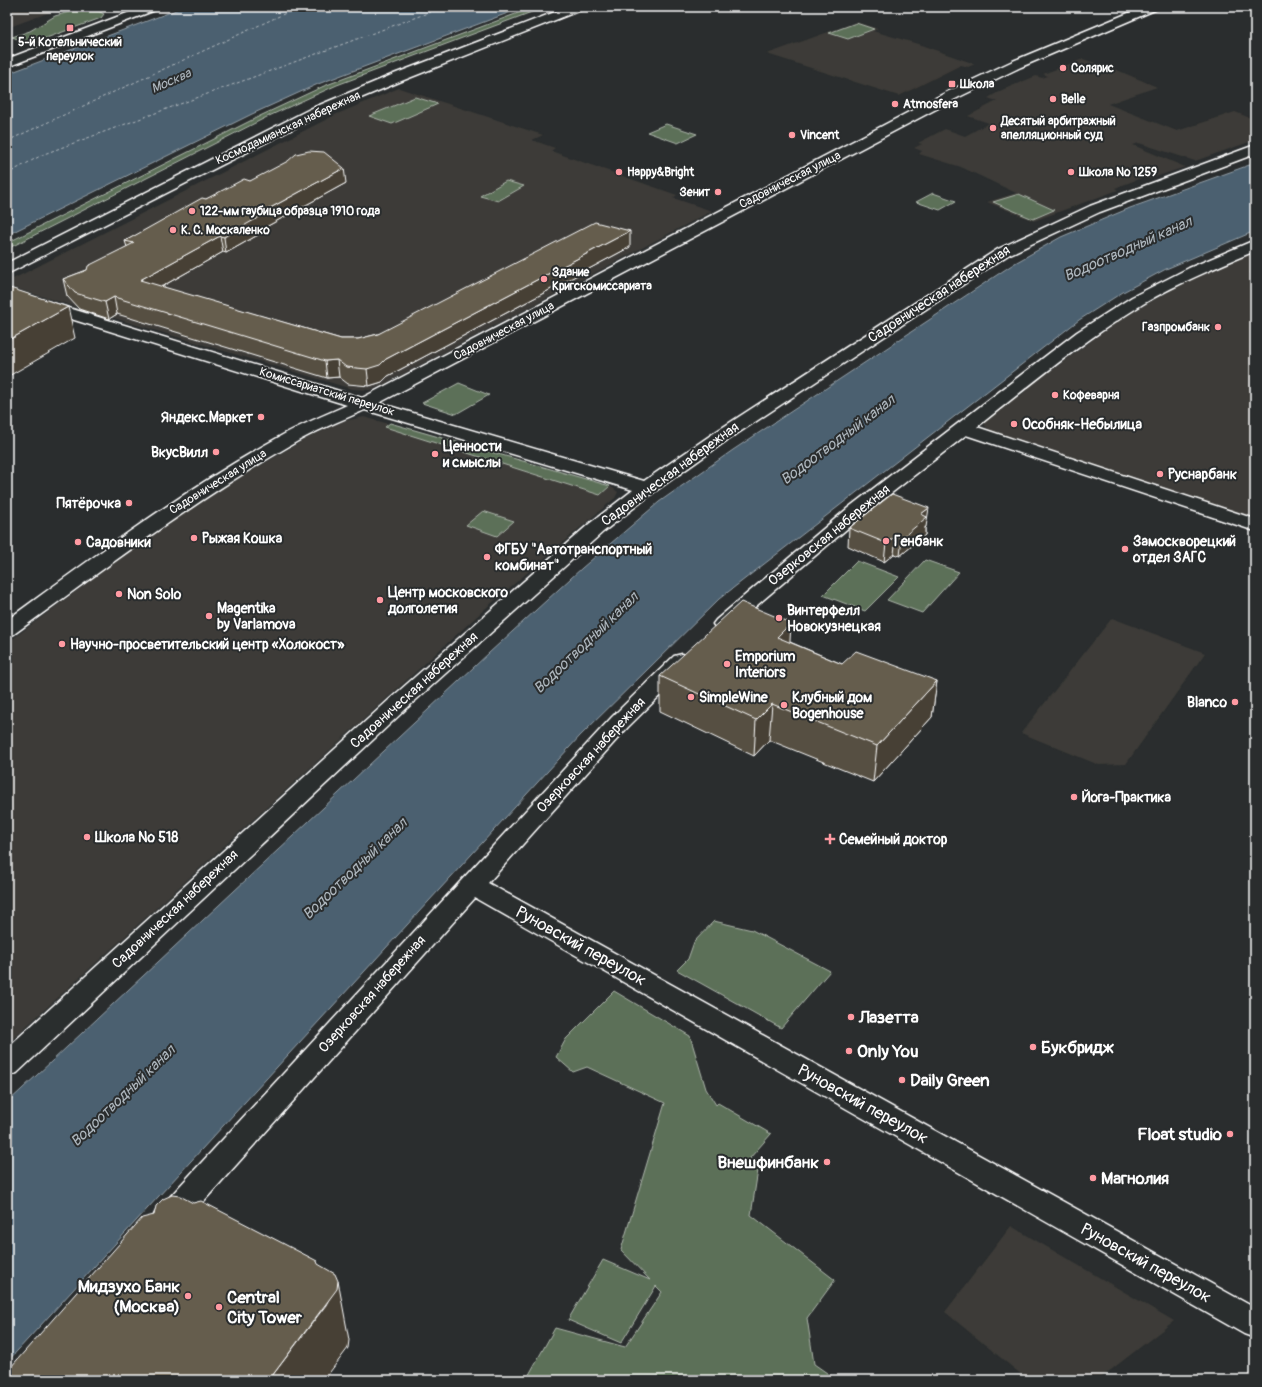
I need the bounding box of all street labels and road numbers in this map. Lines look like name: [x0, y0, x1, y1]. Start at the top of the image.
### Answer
street label: Космодамианская набережная: [213, 88, 363, 168]
street label: Садовническая улица: [737, 148, 844, 212]
street label: Садовническая набережная: [865, 242, 1013, 346]
street label: Садовническая улица: [451, 298, 557, 364]
street label: Комиссариатский переулок: [258, 364, 396, 420]
street label: Садовническая набережная: [598, 418, 742, 530]
street label: Садовническая улица: [167, 446, 270, 518]
street label: Озерковская набережная: [765, 481, 893, 589]
street label: Садовническая набережная: [347, 628, 481, 752]
street label: Озерковская набережная: [533, 694, 649, 816]
street label: Садовническая набережная: [108, 846, 242, 972]
street label: Руновский переулок: [512, 901, 650, 991]
street label: Озерковская набережная: [315, 932, 429, 1056]
street label: Руновский переулок: [794, 1059, 932, 1149]
street label: Руновский переулок: [1077, 1218, 1215, 1308]

